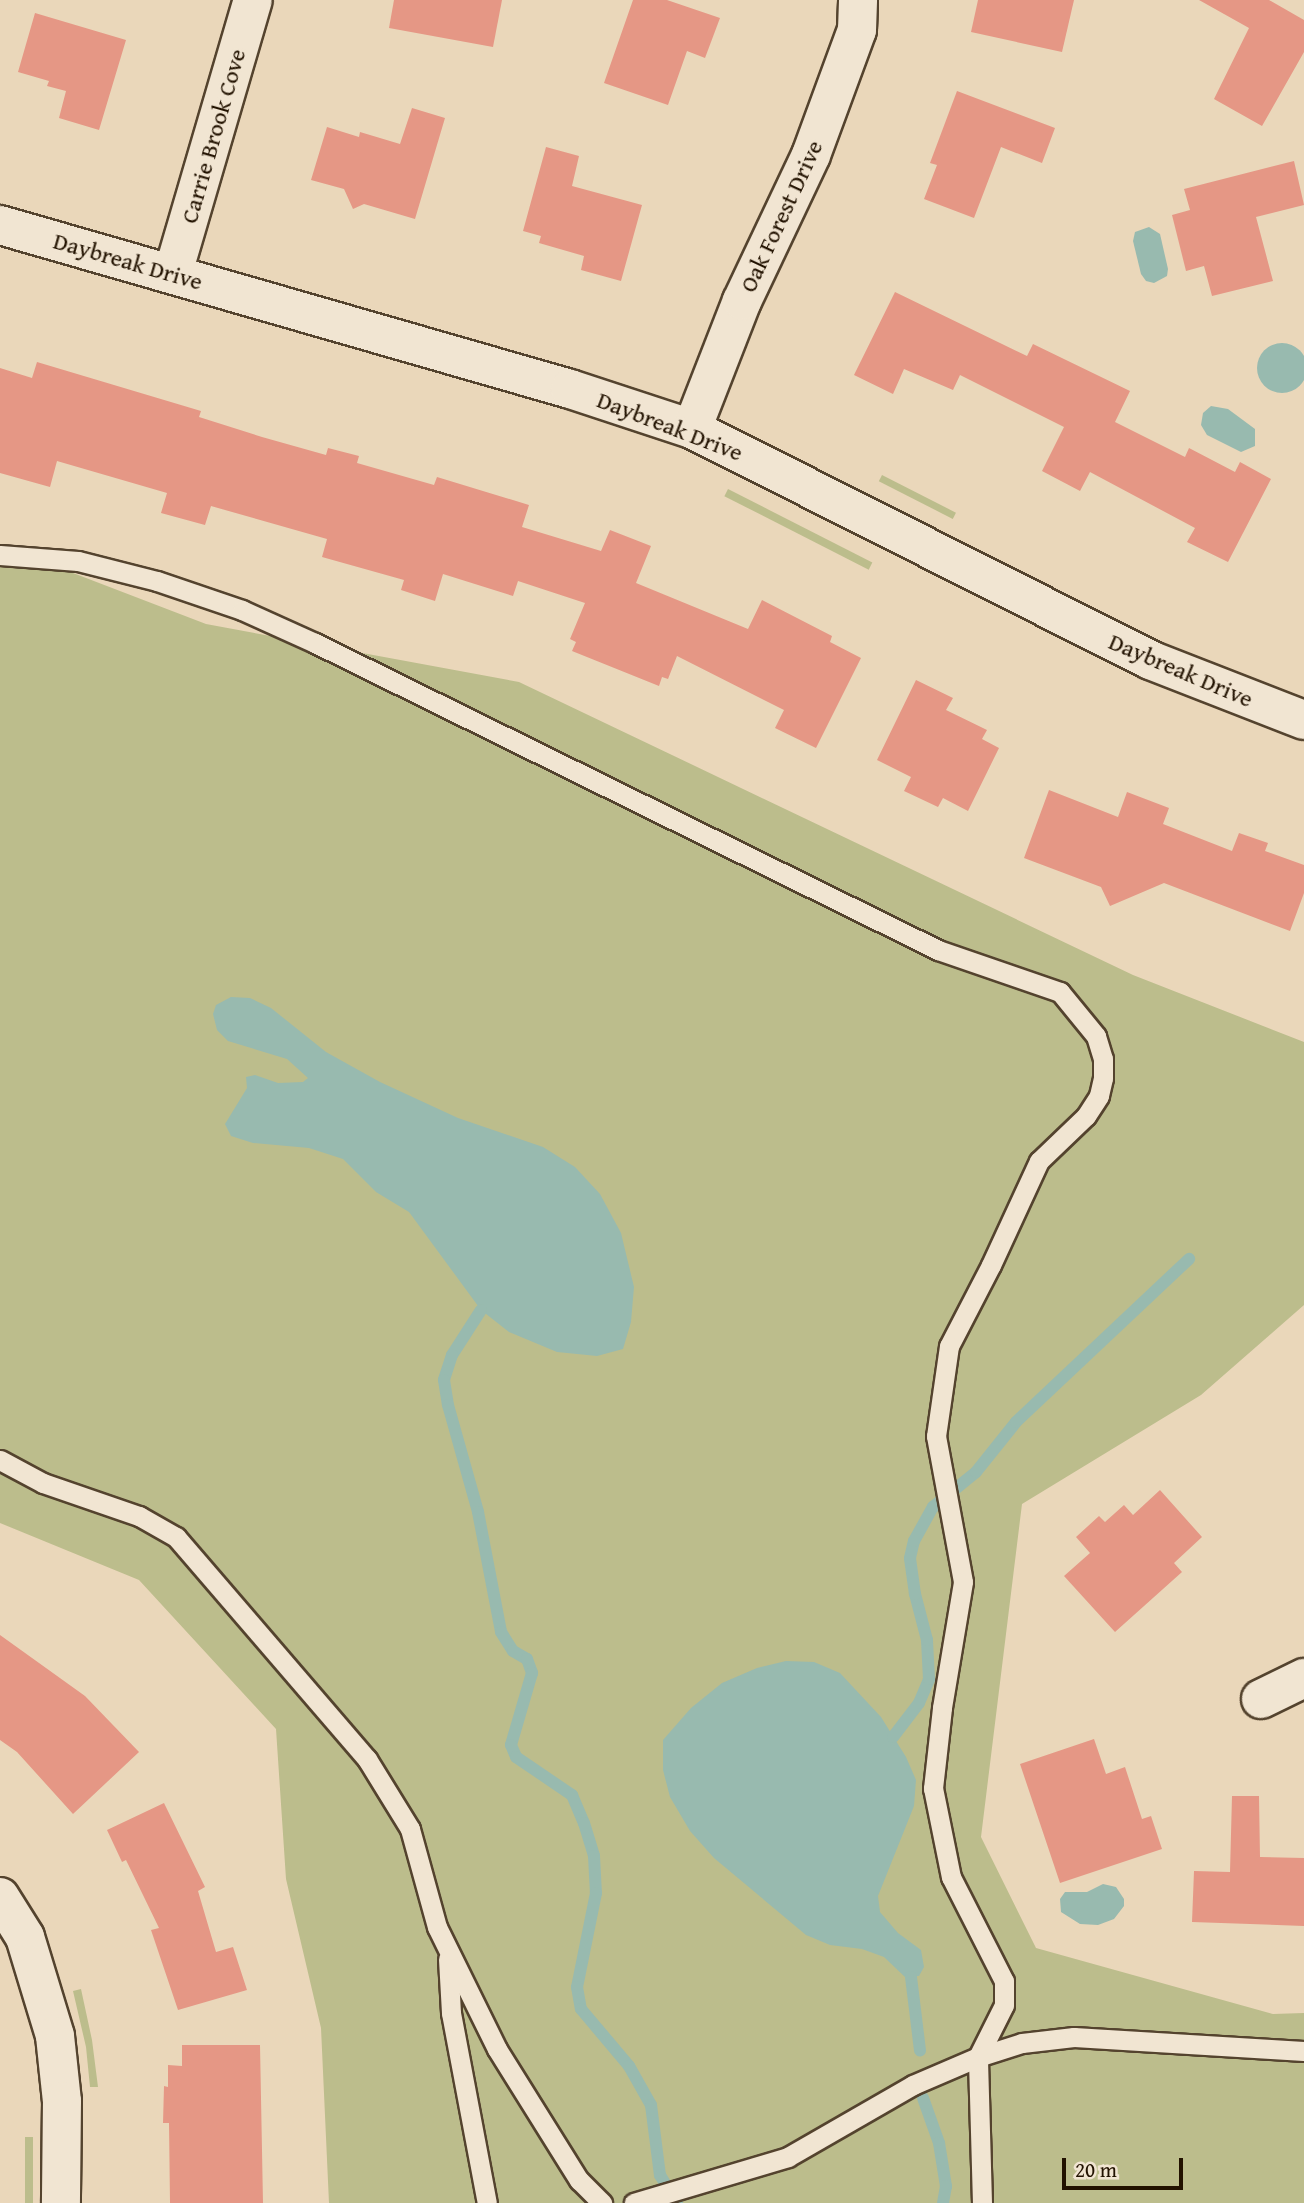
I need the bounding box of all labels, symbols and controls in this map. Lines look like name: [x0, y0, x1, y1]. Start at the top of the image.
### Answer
street label: Carrie Brook Cove: [174, 46, 252, 226]
street label: Oak Forest Drive: [733, 135, 829, 297]
street label: Daybreak Drive: [50, 226, 206, 296]
street label: Daybreak Drive: [593, 385, 747, 467]
street label: Daybreak Drive: [1105, 627, 1257, 713]
scale bar: [1066, 2144, 1187, 2188]
text: 20 m: [1075, 2154, 1117, 2185]

